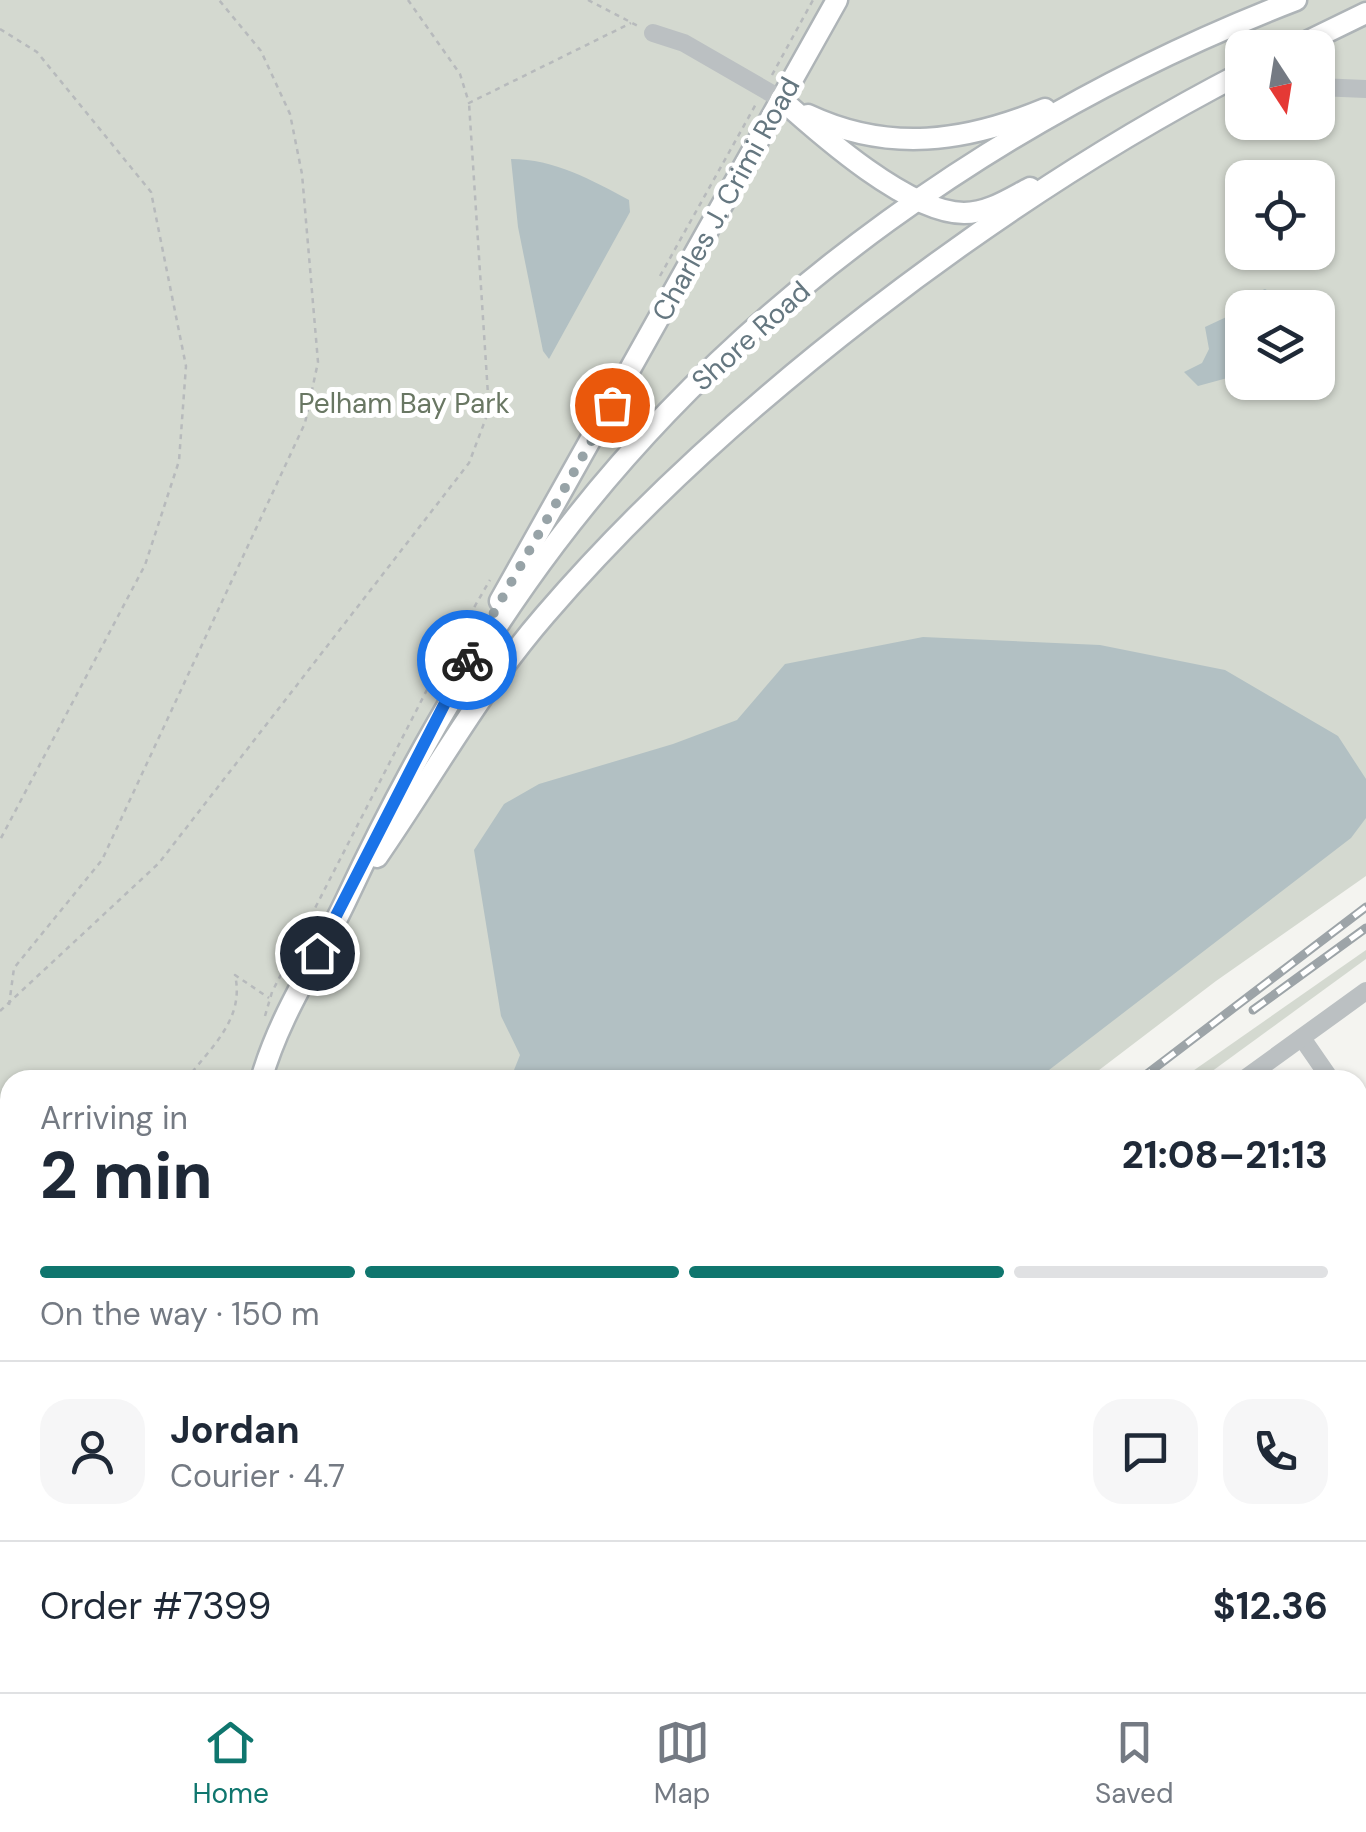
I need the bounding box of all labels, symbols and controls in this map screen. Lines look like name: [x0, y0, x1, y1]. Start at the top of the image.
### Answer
north arrow: [1225, 30, 1335, 140]
map controls: [1225, 30, 1335, 400]
street label: Charles J. Crimi Road: [644, 70, 808, 328]
button: locate: [1225, 160, 1335, 270]
street label: Shore Road: [684, 273, 818, 399]
button: layers: [1225, 290, 1335, 400]
pin: [570, 363, 655, 448]
icon: bag: [585, 378, 640, 433]
park label: Pelham Bay Park: [298, 385, 510, 422]
courier: [417, 610, 517, 710]
icon: bike: [440, 633, 495, 688]
pin: [275, 911, 360, 996]
icon: home: [290, 926, 345, 981]
text: Arriving in: [40, 1097, 188, 1139]
text: 21:08–21:13: [1122, 1130, 1328, 1180]
text: 2 min: [40, 1134, 213, 1218]
text: On the way · 150 m: [40, 1293, 320, 1335]
button: person: [40, 1399, 145, 1504]
button: chat: [1093, 1399, 1198, 1504]
button: phone: [1223, 1399, 1328, 1504]
text: Jordan: [170, 1405, 300, 1455]
text: Courier · 4.7: [170, 1455, 345, 1497]
text: Order #7399: [40, 1581, 271, 1631]
text: $12.36: [1213, 1581, 1328, 1631]
tab: Home: [192, 1715, 269, 1812]
tab: Map: [654, 1715, 710, 1812]
tab: Saved: [1095, 1715, 1174, 1812]

